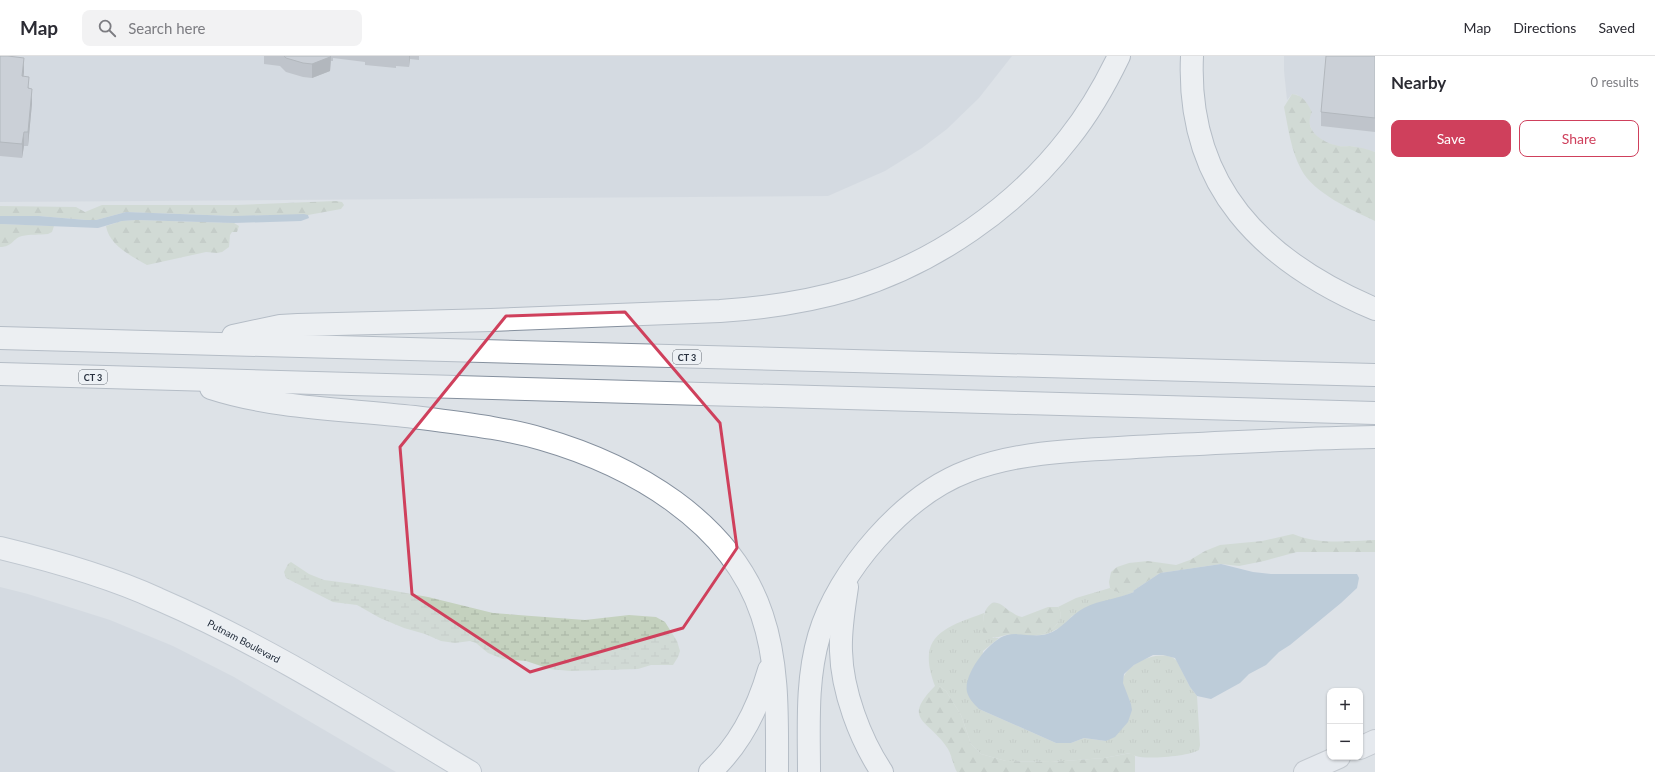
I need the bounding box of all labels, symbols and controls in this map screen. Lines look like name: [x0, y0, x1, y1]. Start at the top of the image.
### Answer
search box: [82, 10, 362, 46]
text: Map: [20, 16, 58, 39]
icon: search: [96, 17, 118, 39]
text: Search here: [128, 19, 206, 37]
text: Map: [1464, 19, 1491, 36]
text: Directions: [1513, 19, 1576, 36]
text: Saved: [1598, 19, 1635, 36]
text: Nearby: [1391, 72, 1446, 93]
text: 0 results: [1591, 74, 1639, 90]
button: Save: [1391, 120, 1511, 157]
button: Share: [1519, 120, 1639, 157]
road number: CT 3: [673, 350, 701, 364]
road number: CT 3: [79, 370, 107, 384]
street label: Putnam Boulevard: [206, 617, 282, 665]
map controls: [1327, 688, 1363, 760]
button: +: [1327, 688, 1363, 724]
button: −: [1327, 724, 1363, 760]

